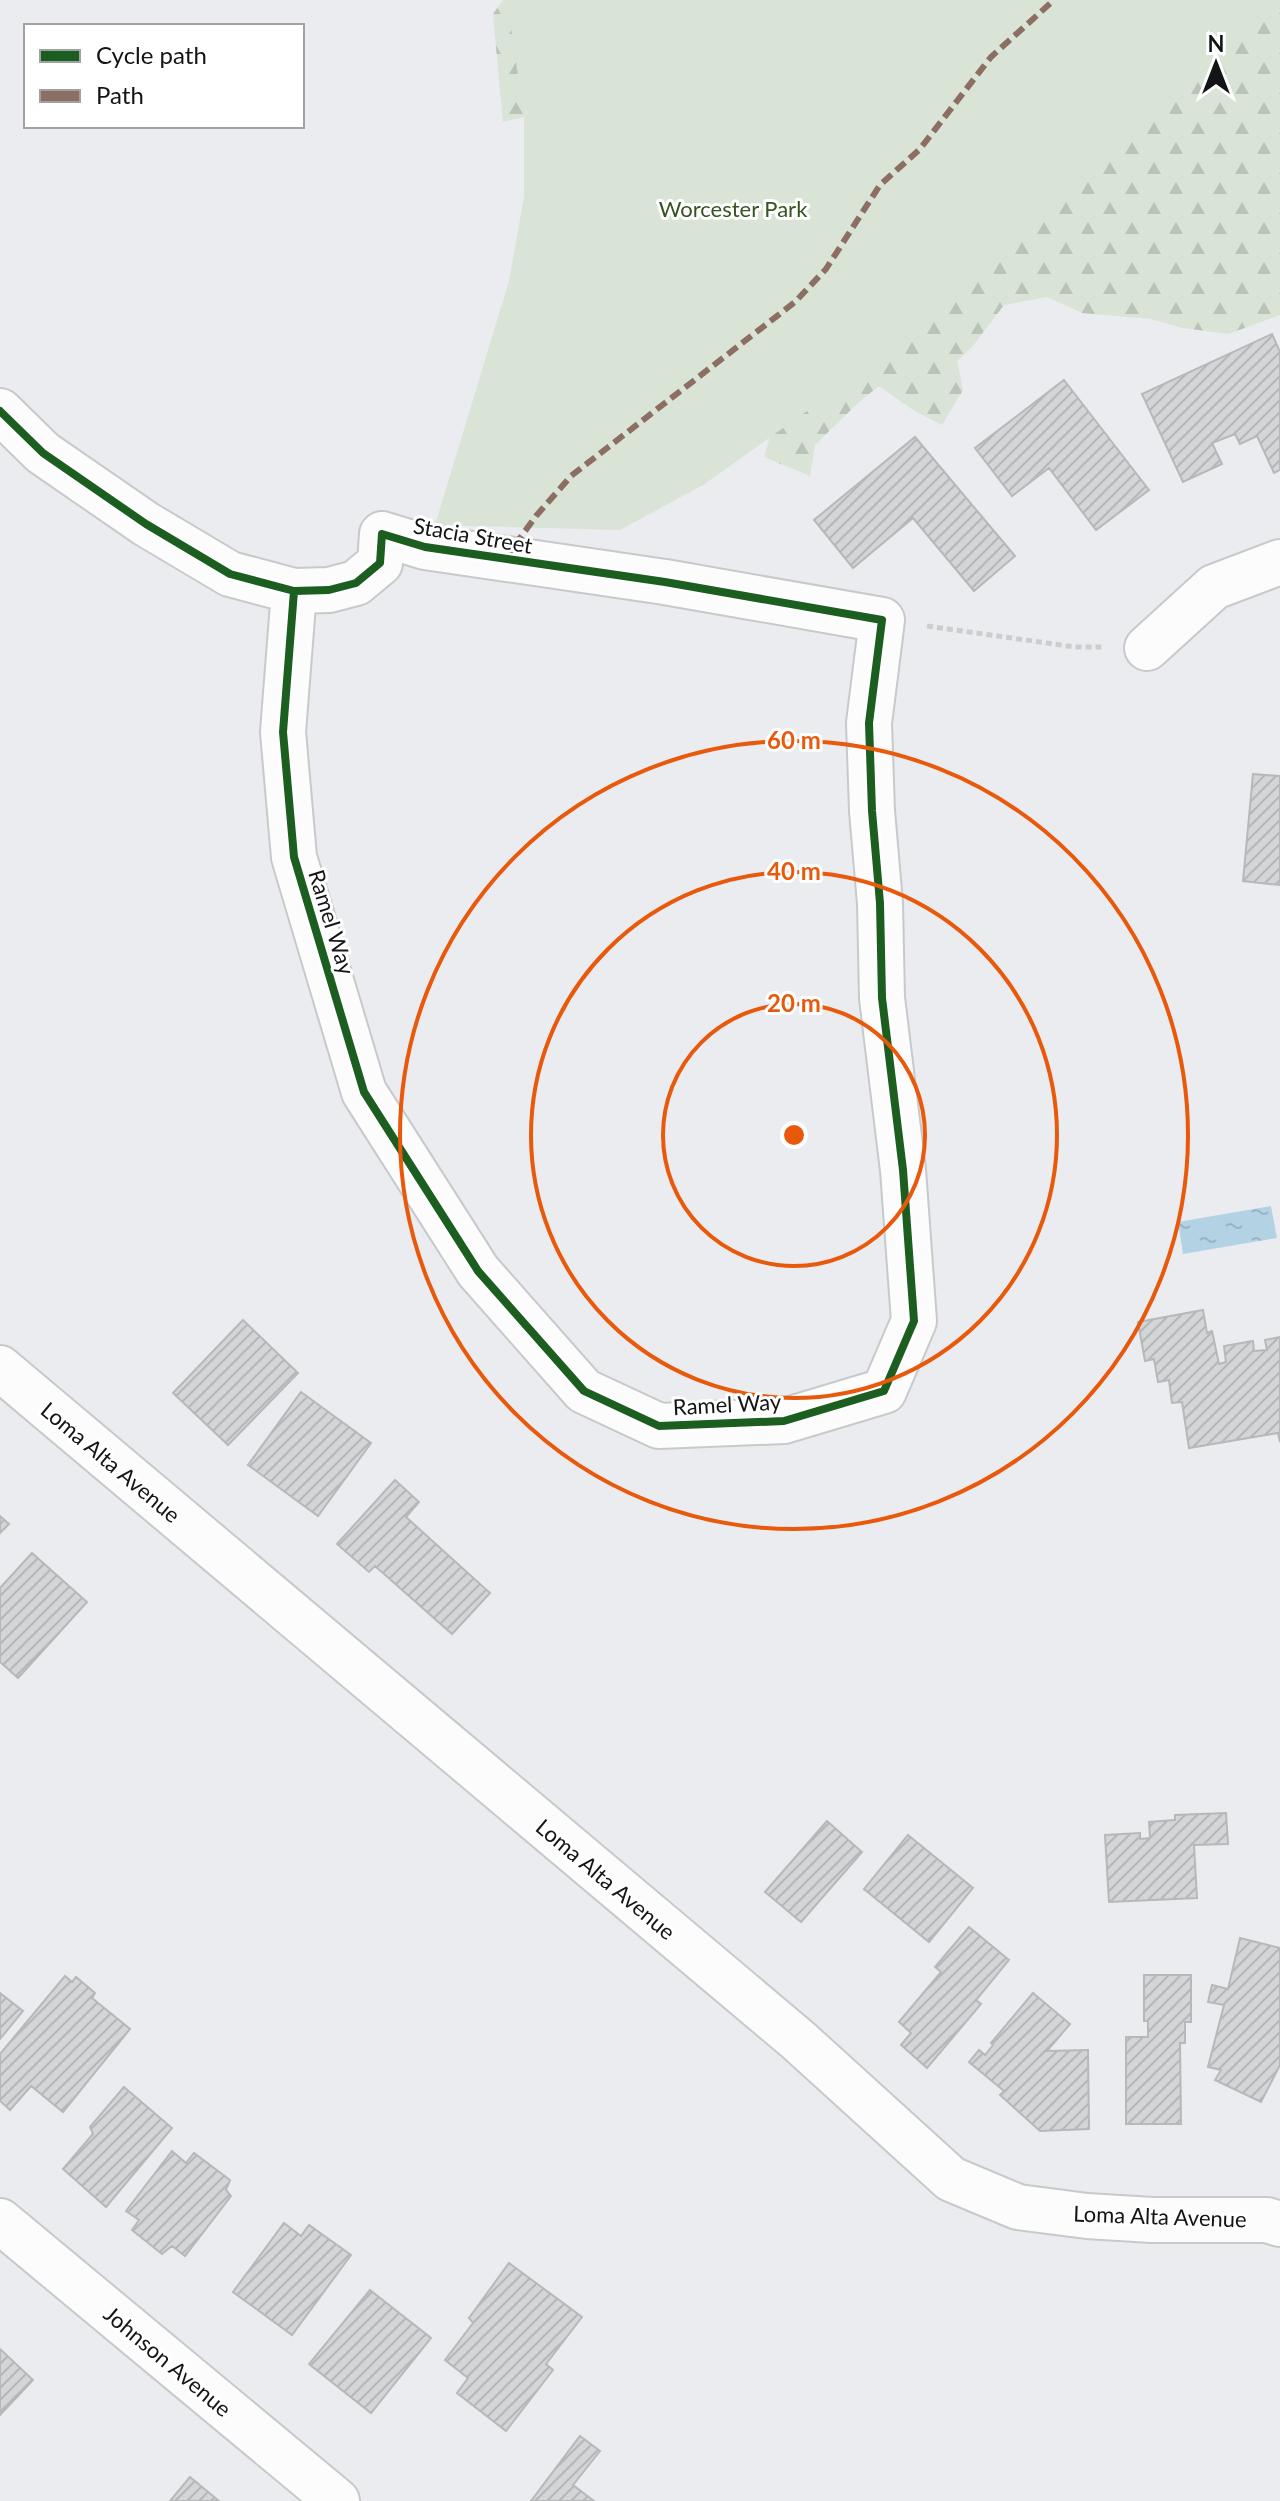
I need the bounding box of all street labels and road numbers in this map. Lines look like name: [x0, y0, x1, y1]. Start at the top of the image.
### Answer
street label: Stacia Street: [411, 511, 535, 559]
street label: Ramel Way: [303, 866, 361, 978]
street label: Ramel Way: [672, 1388, 782, 1420]
street label: Loma Alta Avenue: [36, 1396, 186, 1528]
street label: Loma Alta Avenue: [531, 1813, 681, 1945]
street label: Loma Alta Avenue: [1073, 2199, 1247, 2233]
street label: Johnson Avenue: [99, 2300, 237, 2422]

